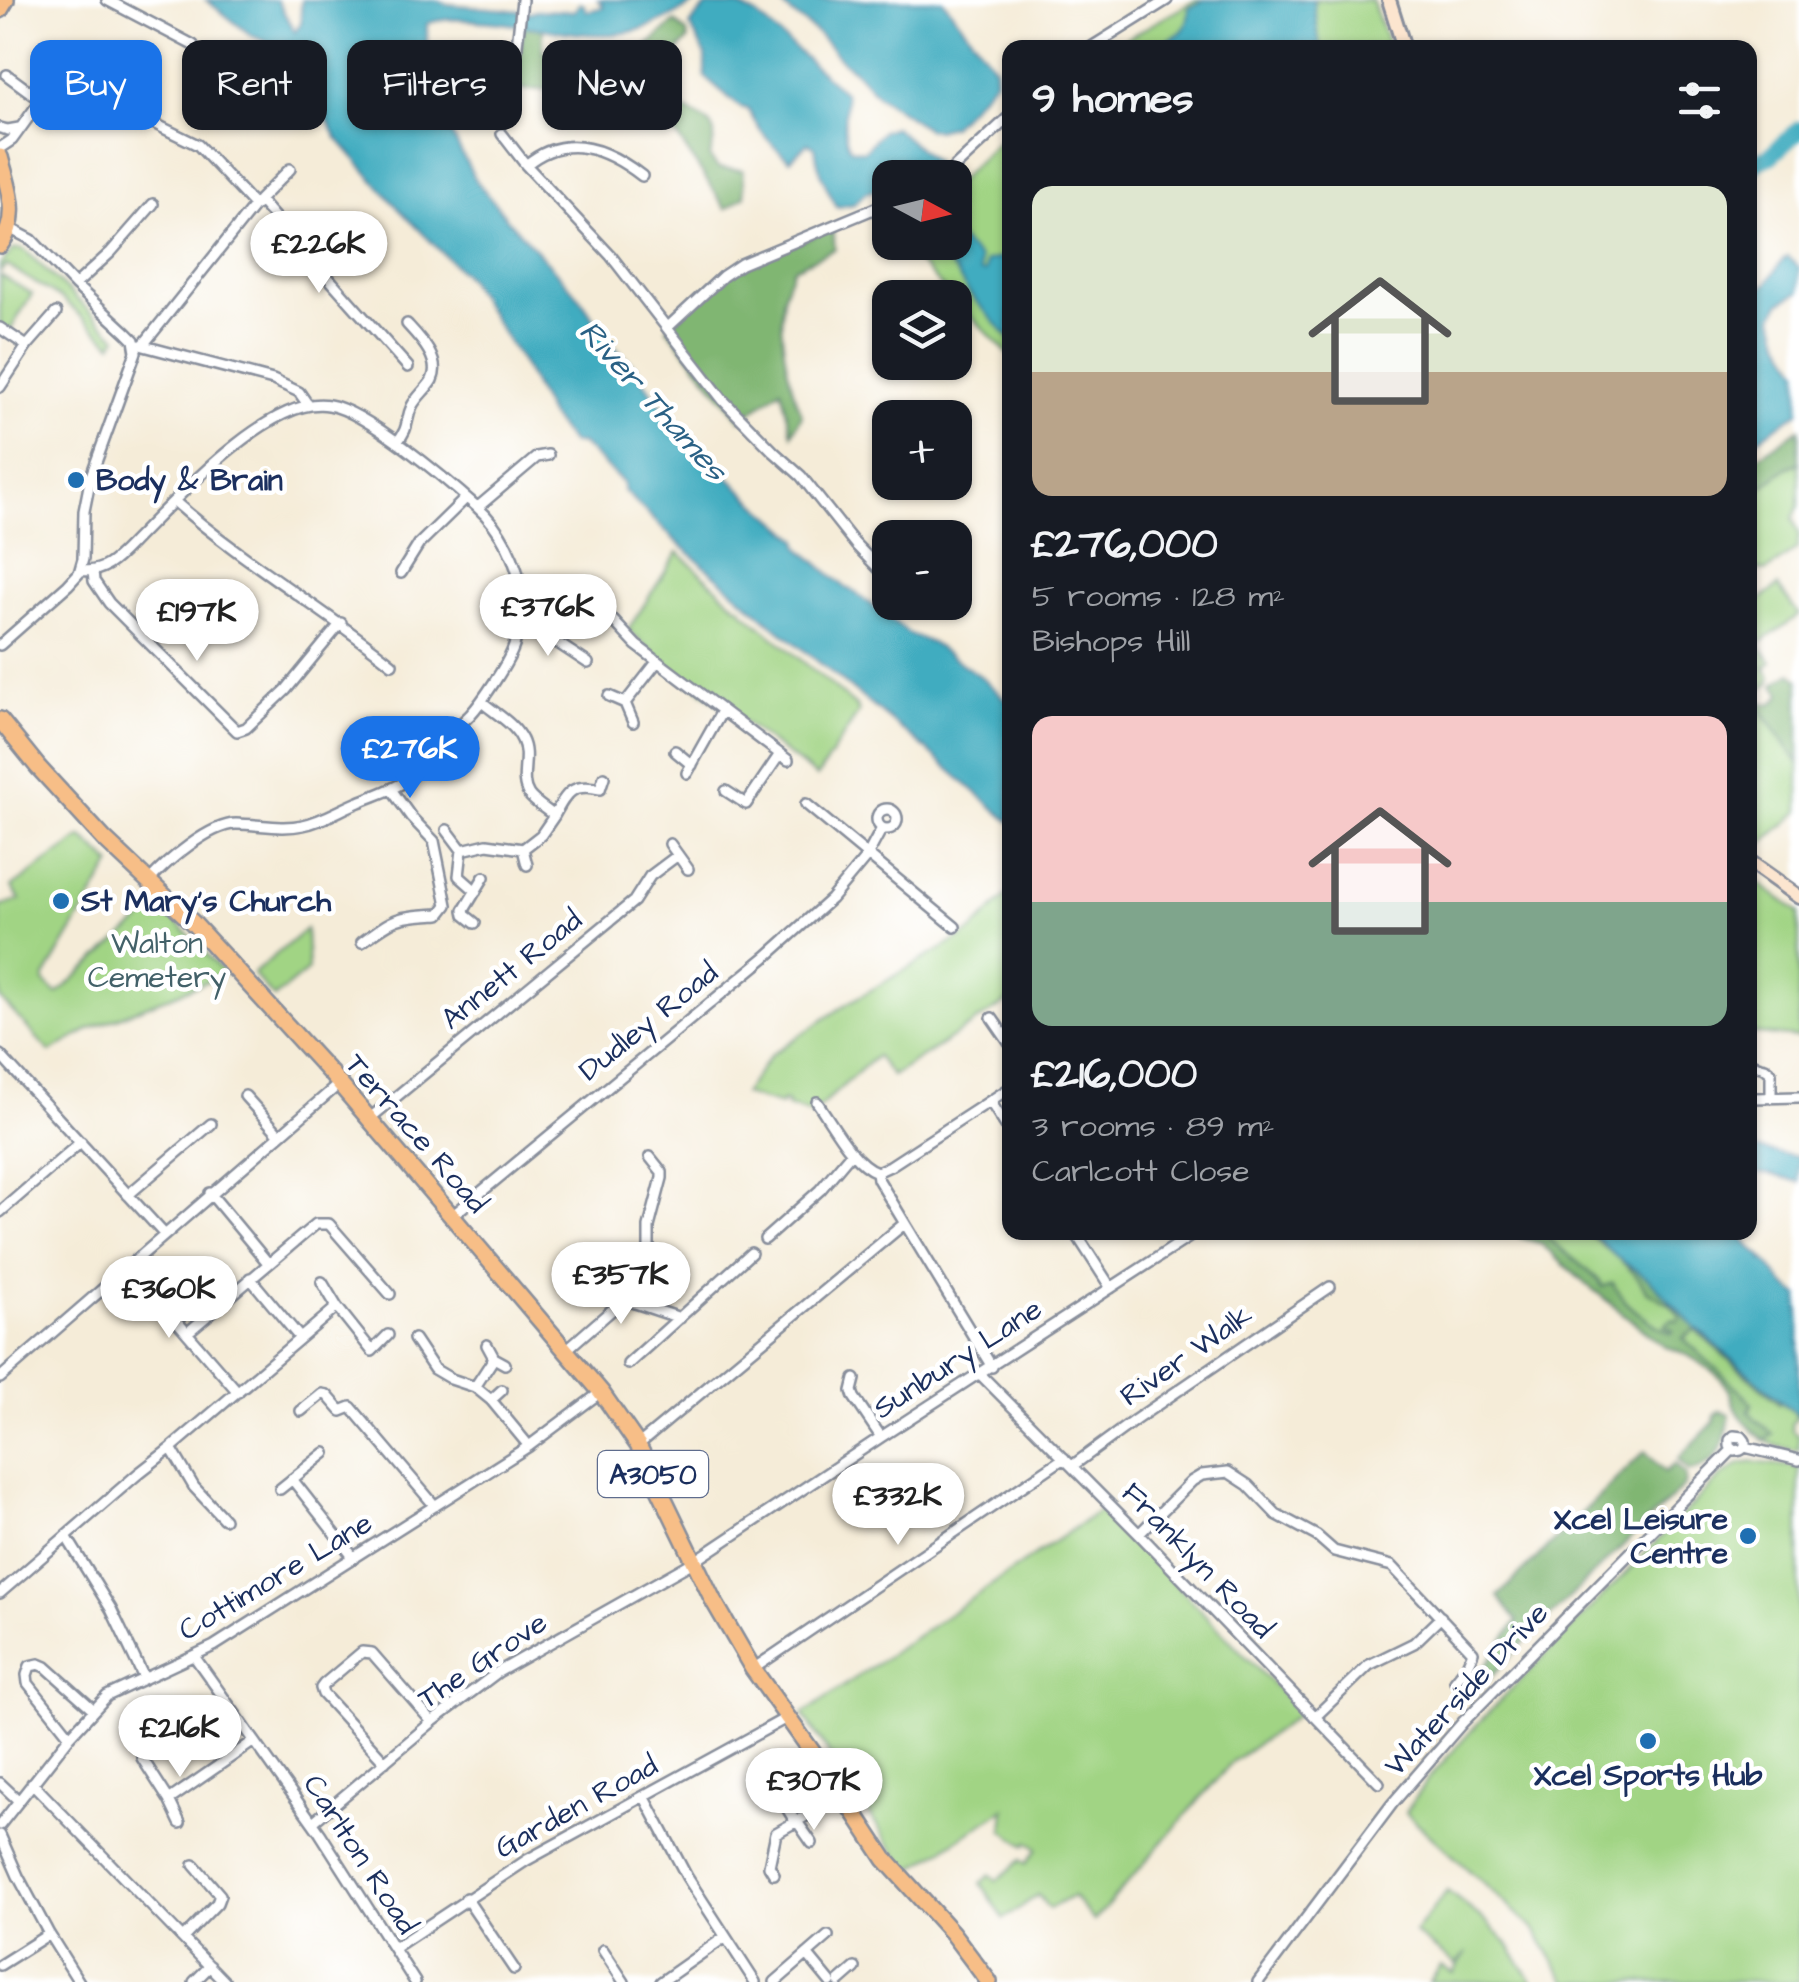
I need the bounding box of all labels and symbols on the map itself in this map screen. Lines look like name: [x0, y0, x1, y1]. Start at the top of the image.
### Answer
north arrow: [872, 160, 972, 260]
pin: £226K: [249, 211, 389, 296]
water label: River Thames: [568, 311, 739, 493]
place label: Body & Brain: [96, 460, 283, 504]
marker: Body & Brain: [65, 469, 87, 491]
pin: £376K: [478, 574, 618, 659]
pin: £197K: [127, 579, 267, 664]
pin: £276K: [340, 716, 480, 801]
place label: St Mary's Church: [80, 881, 332, 925]
marker: St Mary's Church: [50, 890, 72, 912]
street label: Annett Road: [432, 900, 591, 1040]
park label: Walton Cemetery: [88, 923, 226, 1000]
street label: Dudley Road: [570, 952, 728, 1092]
street label: Terrace Road: [335, 1045, 498, 1223]
pin: £357K: [551, 1242, 691, 1327]
pin: £360K: [99, 1256, 239, 1341]
street label: Sunbury Lane: [865, 1288, 1051, 1430]
street label: River Walk: [1112, 1295, 1261, 1417]
road number: A3050: [598, 1451, 708, 1497]
pin: £332K: [828, 1463, 968, 1548]
street label: Franklyn Road: [1111, 1473, 1283, 1649]
place label: Xcel Leisure Centre: [1553, 1499, 1728, 1575]
street label: Cottimore Lane: [171, 1502, 380, 1651]
marker: Xcel Leisure Centre: [1737, 1525, 1759, 1547]
street label: Waterside Drive: [1375, 1593, 1558, 1786]
street label: The Grove: [410, 1602, 556, 1720]
pin: £216K: [110, 1695, 250, 1780]
marker: Xcel Sports Hub: [1637, 1730, 1659, 1752]
street label: Garden Road: [488, 1745, 665, 1869]
pin: £307K: [744, 1748, 884, 1833]
place label: Xcel Sports Hub: [1534, 1755, 1763, 1798]
street label: Carlton Road: [293, 1766, 428, 1943]

